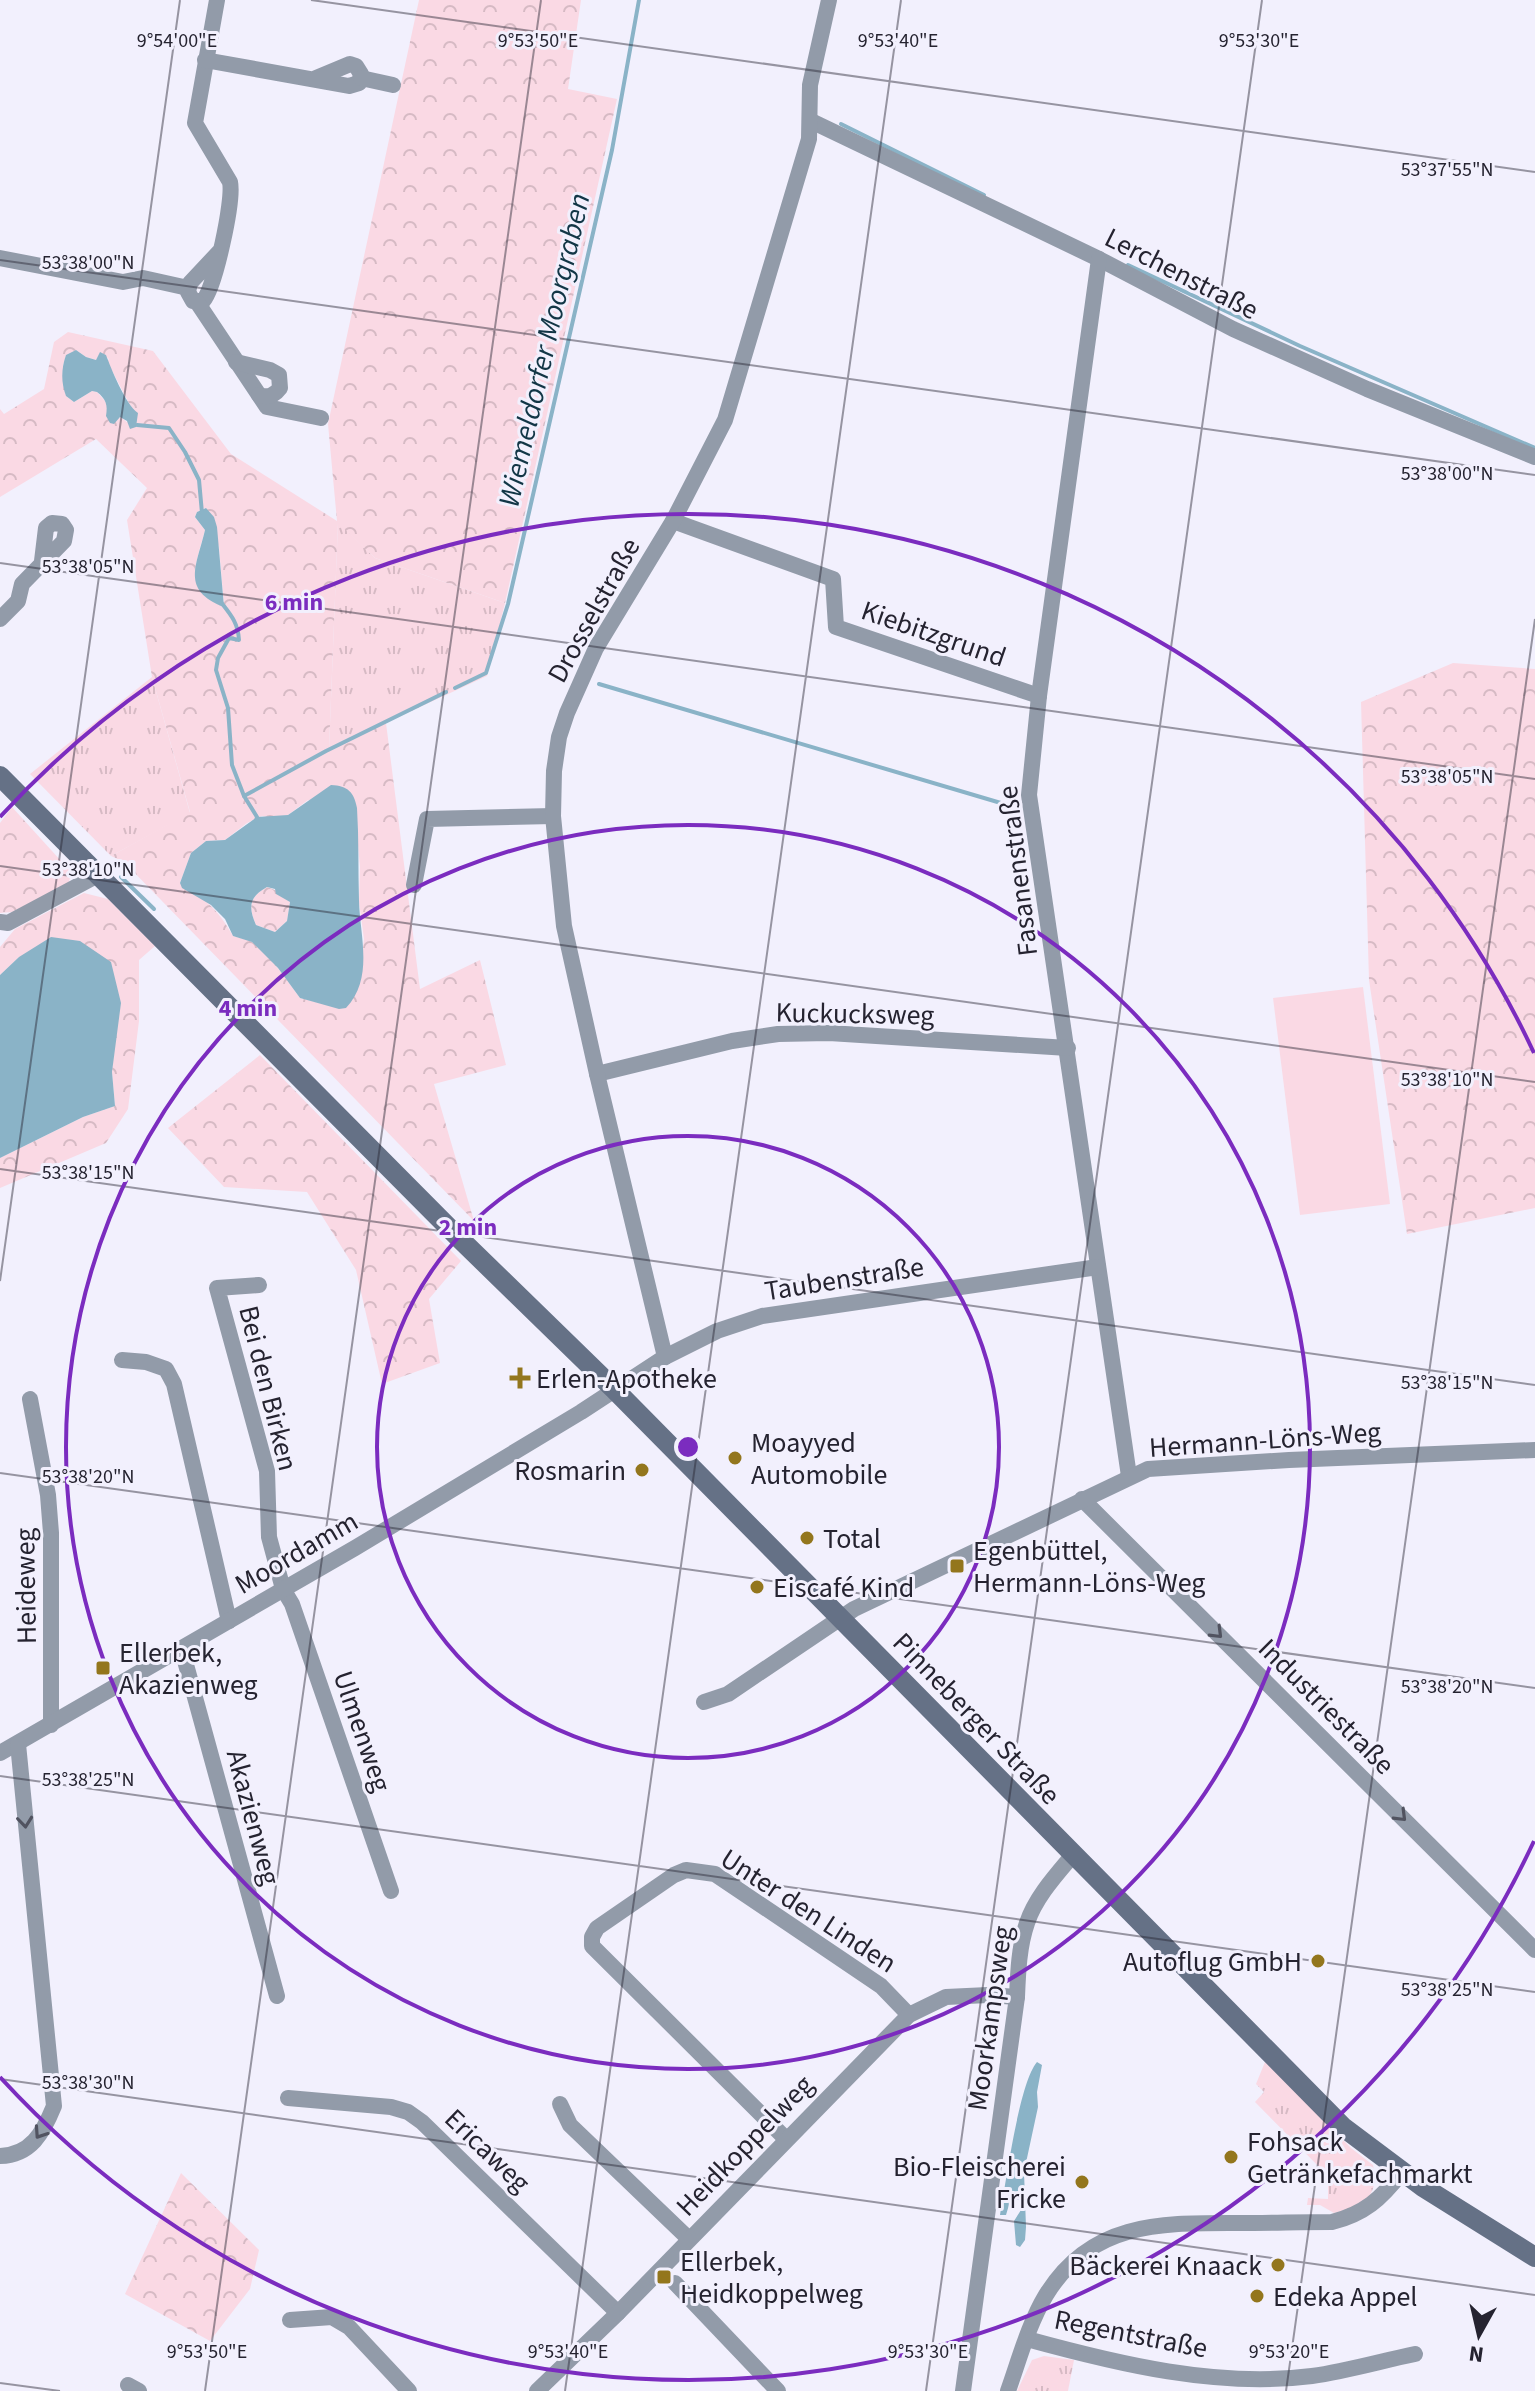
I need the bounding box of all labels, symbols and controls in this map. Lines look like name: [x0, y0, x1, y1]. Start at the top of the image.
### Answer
text: 9°54'00"E: [137, 27, 217, 55]
text: 9°53'50"E: [498, 27, 578, 55]
text: 9°53'40"E: [858, 27, 938, 55]
text: 9°53'30"E: [1219, 27, 1299, 55]
text: 53°37'55"N: [1401, 156, 1493, 184]
water label: Wiemeldorfer Moorgraben: [487, 189, 602, 511]
street label: Lerchenstraße: [1098, 218, 1265, 330]
text: 53°38'00"N: [42, 249, 134, 277]
text: 53°38'00"N: [1401, 460, 1493, 488]
street label: Drosselstraße: [538, 531, 650, 690]
text: 53°38'05"N: [42, 553, 134, 581]
text: 6 min: [265, 585, 323, 620]
street label: Kiebitzgrund: [856, 591, 1011, 677]
text: 53°38'05"N: [1401, 763, 1493, 791]
street label: Fasanenstraße: [988, 783, 1048, 958]
text: 53°38'10"N: [42, 856, 134, 884]
text: 4 min: [219, 991, 277, 1026]
street label: Kuckucksweg: [775, 993, 935, 1035]
text: 53°38'10"N: [1401, 1066, 1493, 1094]
text: 53°38'15"N: [42, 1159, 134, 1187]
text: 2 min: [439, 1210, 497, 1245]
street label: Taubenstraße: [762, 1247, 927, 1311]
street label: Bei den Birken: [228, 1302, 308, 1475]
place label: Erlen-Apotheke: [536, 1359, 717, 1399]
marker: Erlen-Apotheke: [511, 1369, 529, 1387]
text: 53°38'15"N: [1401, 1369, 1493, 1397]
street label: Hermann-Löns-Weg: [1148, 1412, 1382, 1468]
place label: Moayyed Automobile: [751, 1423, 887, 1495]
centre of rings: [674, 1433, 702, 1461]
marker: Moayyed Automobile: [726, 1449, 744, 1467]
place label: Rosmarin: [514, 1451, 626, 1491]
marker: Rosmarin: [633, 1461, 651, 1479]
text: 53°38'20"N: [42, 1463, 134, 1491]
street label: Moordamm: [228, 1501, 365, 1604]
place label: Total: [823, 1519, 881, 1559]
street label: Heideweg: [5, 1527, 47, 1645]
marker: Total: [798, 1529, 816, 1547]
place label: Egenbüttel, Hermann-Löns-Weg: [973, 1531, 1205, 1603]
marker: Egenbüttel, Hermann-Löns-Weg: [948, 1557, 966, 1575]
place label: Eiscafé Kind: [773, 1568, 914, 1608]
marker: Eiscafé Kind: [748, 1578, 766, 1596]
street label: Pinneberger Straße: [883, 1624, 1069, 1814]
one-way arrow: [1208, 1624, 1222, 1638]
street label: Industriestraße: [1249, 1629, 1404, 1784]
place label: Ellerbek, Akazienweg: [119, 1633, 258, 1705]
marker: Ellerbek, Akazienweg: [94, 1659, 112, 1677]
street label: Ulmenweg: [323, 1666, 401, 1797]
text: 53°38'20"N: [1401, 1673, 1493, 1701]
street label: Akazienweg: [216, 1745, 290, 1889]
text: 53°38'25"N: [42, 1766, 134, 1794]
one-way arrow: [1392, 1807, 1406, 1822]
one-way arrow: [17, 1816, 34, 1829]
street label: Unter den Linden: [713, 1839, 904, 1983]
street label: Moorkampsweg: [957, 1923, 1023, 2113]
place label: Autoflug GmbH: [1123, 1942, 1302, 1982]
marker: Autoflug GmbH: [1309, 1952, 1327, 1970]
text: 53°38'25"N: [1401, 1976, 1493, 2004]
street label: Heidkoppelweg: [667, 2066, 823, 2225]
text: 53°38'30"N: [42, 2069, 134, 2097]
street label: Ericaweg: [435, 2100, 539, 2202]
place label: Fohsack Getränkefachmarkt: [1247, 2122, 1473, 2194]
one-way arrow: [35, 2124, 50, 2138]
place label: Bio-Fleischerei Fricke: [893, 2147, 1066, 2219]
marker: Fohsack Getränkefachmarkt: [1222, 2148, 1240, 2166]
marker: Bio-Fleischerei Fricke: [1073, 2173, 1091, 2191]
place label: Ellerbek, Heidkoppelweg: [680, 2242, 863, 2314]
place label: Bäckerei Knaack: [1069, 2246, 1262, 2286]
marker: Bäckerei Knaack: [1269, 2256, 1287, 2274]
marker: Ellerbek, Heidkoppelweg: [655, 2268, 673, 2286]
place label: Edeka Appel: [1273, 2277, 1418, 2317]
marker: Edeka Appel: [1248, 2287, 1266, 2305]
north arrow: [1439, 2295, 1519, 2375]
street label: Regentstraße: [1051, 2300, 1211, 2368]
text: N: [1467, 2337, 1486, 2371]
text: 9°53'50"E: [167, 2338, 247, 2366]
text: 9°53'40"E: [528, 2338, 608, 2366]
text: 9°53'30"E: [888, 2338, 968, 2366]
text: 9°53'20"E: [1249, 2338, 1329, 2366]

